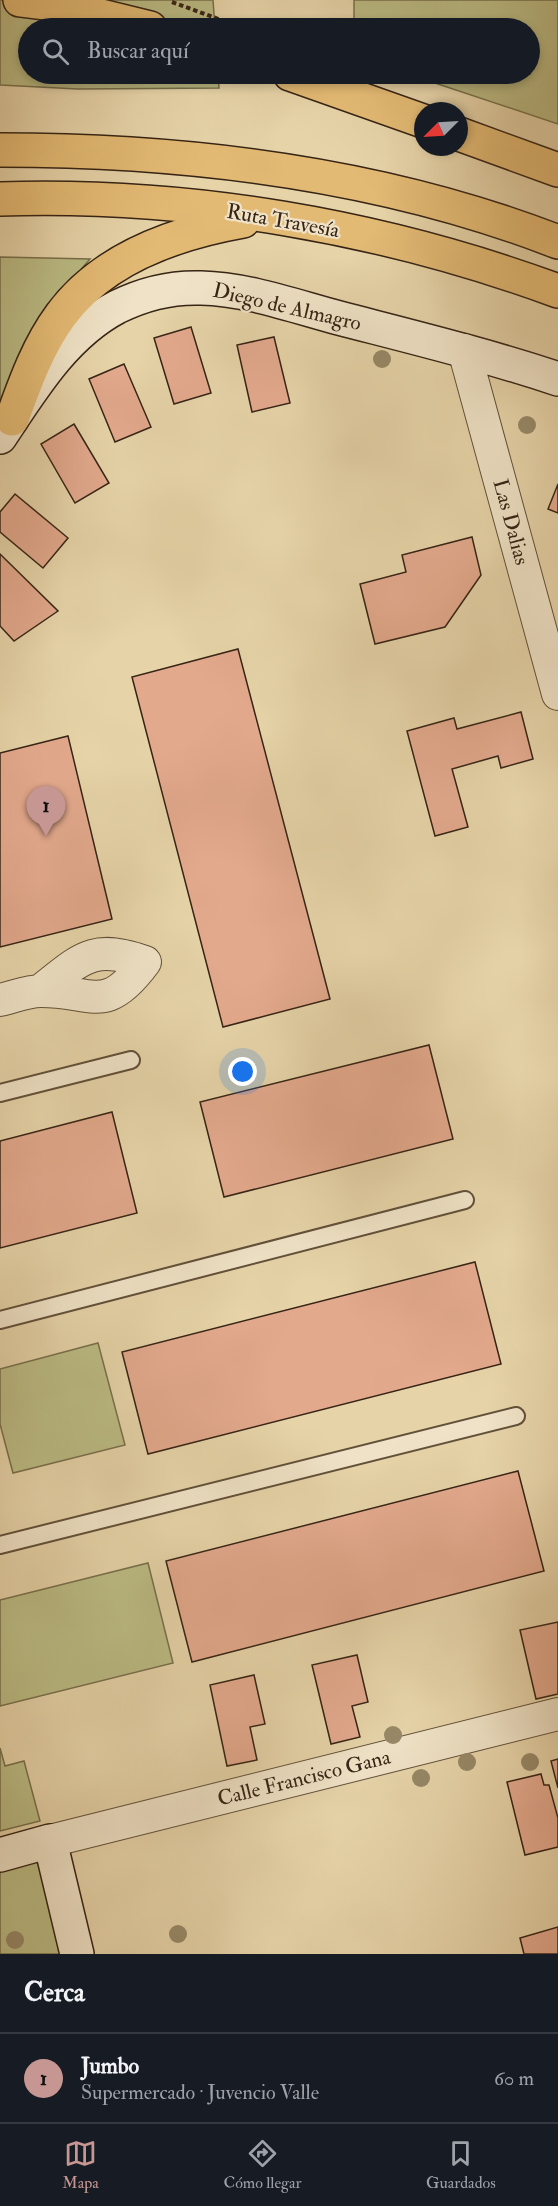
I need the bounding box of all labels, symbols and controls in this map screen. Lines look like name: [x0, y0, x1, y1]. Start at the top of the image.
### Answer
search box: [18, 18, 540, 84]
icon: search: [39, 35, 72, 68]
text: Buscar aquí: [87, 37, 189, 65]
north arrow: [414, 102, 468, 156]
street label: Ruta Travesía: [225, 198, 342, 244]
street label: Diego de Almagro: [210, 277, 364, 337]
street label: Las Dalias: [487, 476, 535, 568]
pin: 1: [26, 786, 66, 836]
your location: [228, 1057, 257, 1086]
street label: Calle Francisco Gana: [215, 1743, 394, 1813]
text: Cerca: [24, 1977, 85, 2009]
text: Jumbo: [81, 2052, 139, 2080]
text: 1: [40, 2066, 47, 2091]
text: 60 m: [494, 2066, 534, 2091]
text: Supermercado · Juvencio Valle: [81, 2080, 319, 2105]
tab: Mapa: [62, 2137, 99, 2193]
tab: Cómo llegar: [223, 2137, 302, 2193]
tab: Guardados: [426, 2137, 496, 2193]

